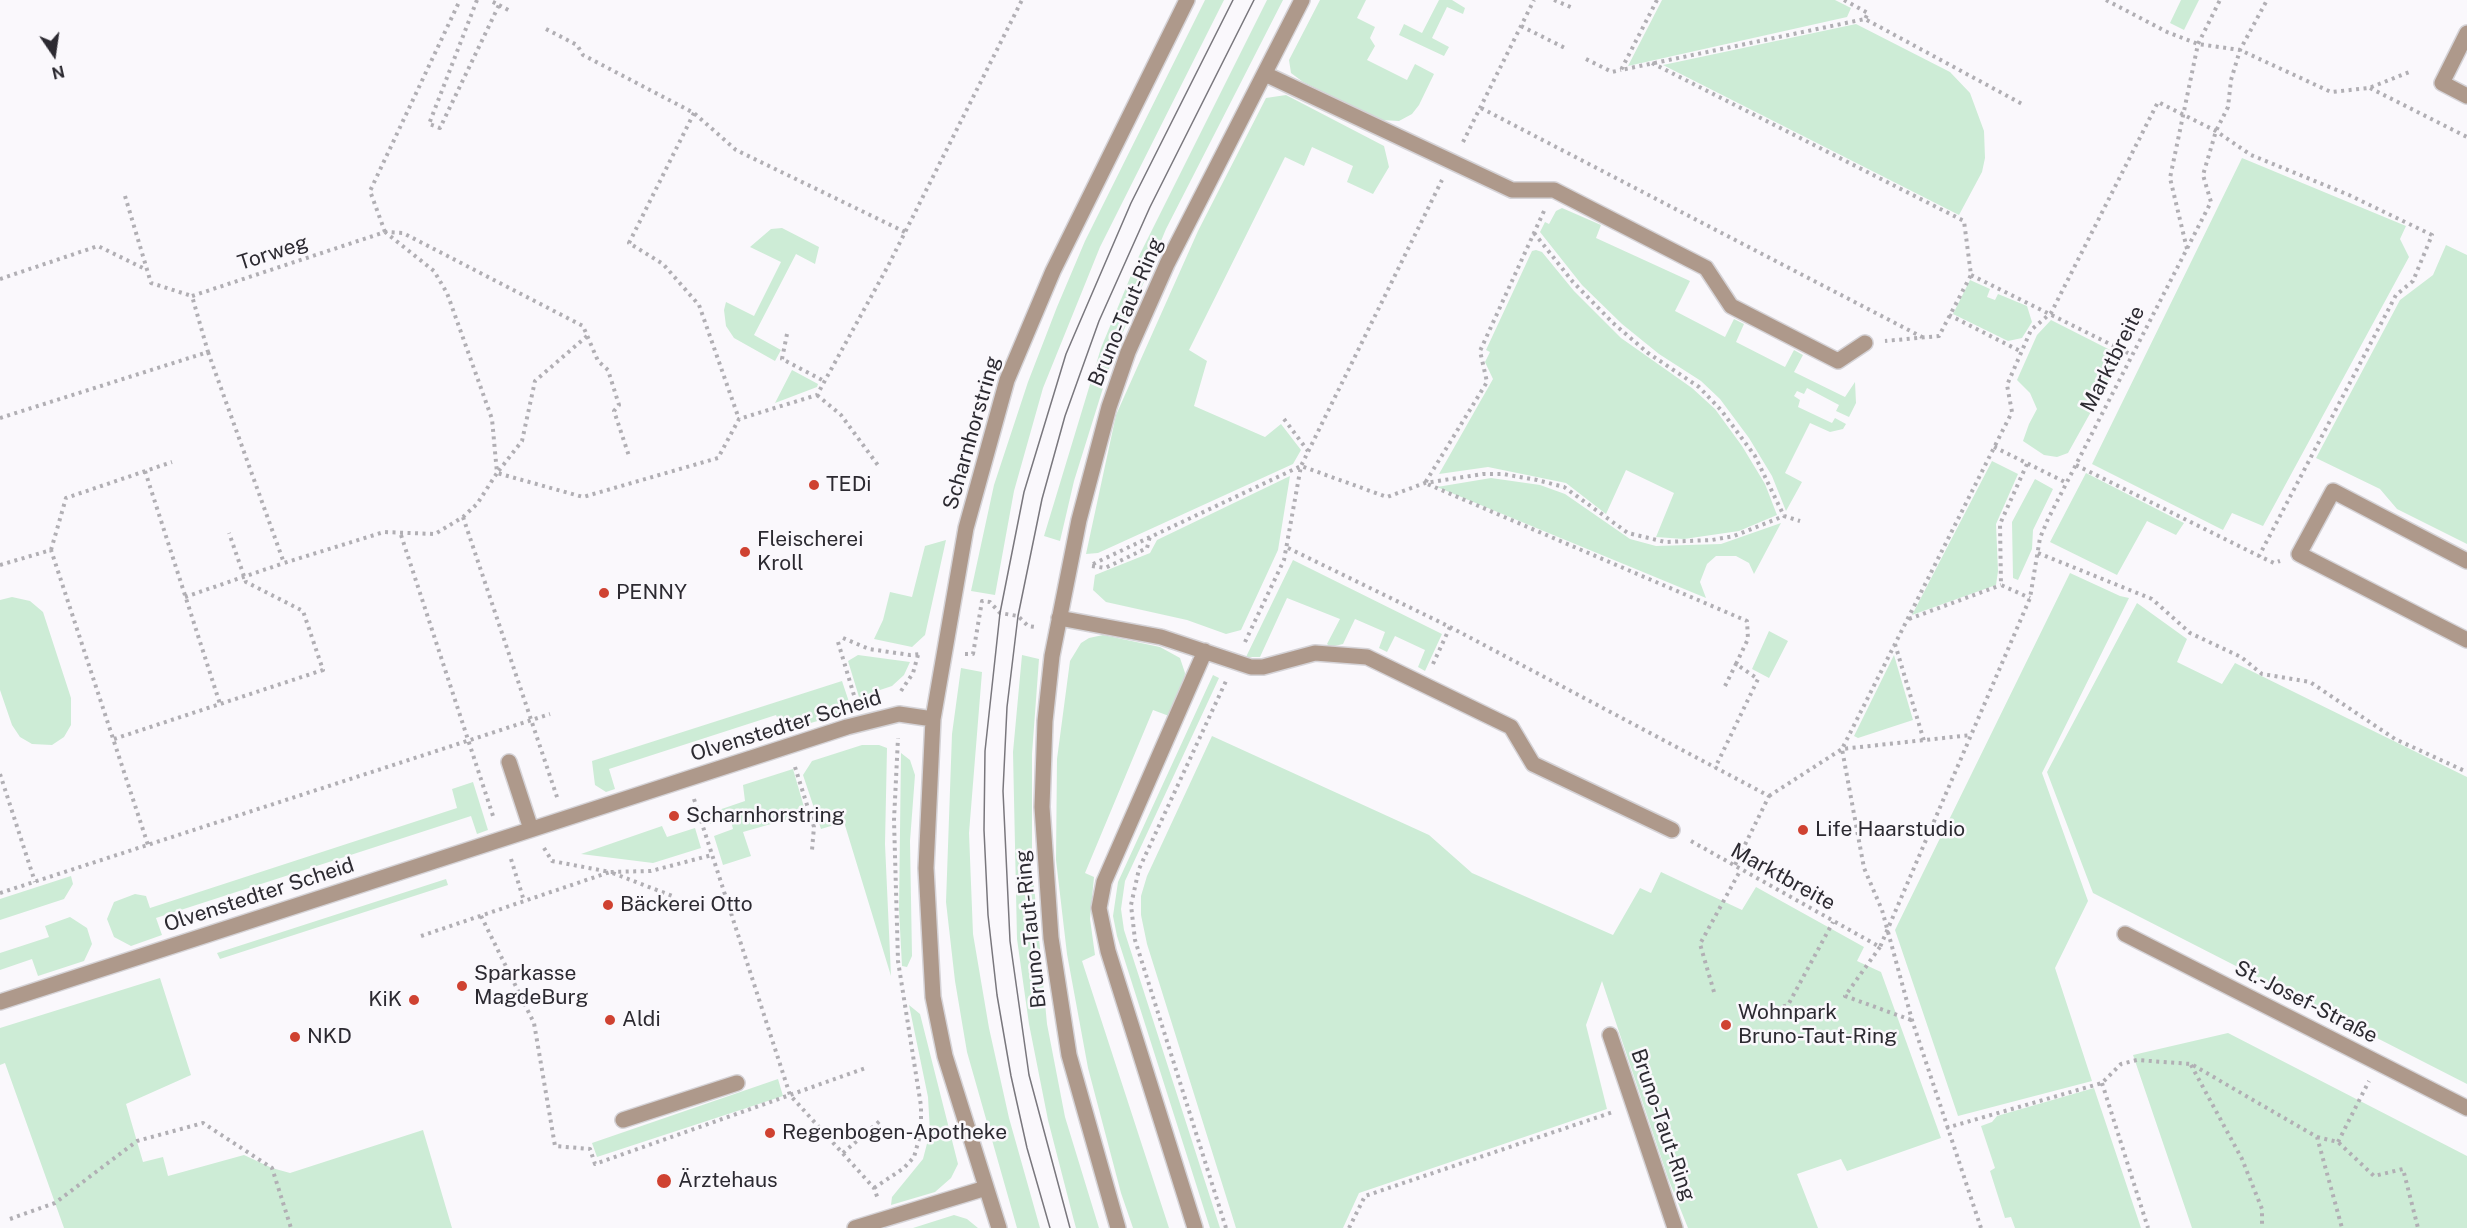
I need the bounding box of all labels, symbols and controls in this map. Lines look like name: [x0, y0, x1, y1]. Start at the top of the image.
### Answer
north arrow: [24, 24, 84, 84]
text: N: [50, 61, 66, 83]
street label: Torweg: [235, 230, 311, 276]
street label: Bruno-Taut-Ring: [1083, 234, 1169, 390]
street label: Marktbreite: [2076, 302, 2150, 416]
street label: Scharnhorstring: [938, 353, 1006, 513]
place label: TEDi: [826, 472, 871, 498]
marker: TEDi: [807, 478, 821, 492]
place label: Fleischerei Kroll: [757, 527, 863, 577]
marker: Fleischerei Kroll: [738, 545, 752, 559]
place label: PENNY: [616, 580, 687, 606]
marker: PENNY: [597, 586, 611, 600]
street label: Olvenstedter Scheid: [687, 685, 885, 767]
place label: Scharnhorstring: [686, 803, 845, 829]
marker: Scharnhorstring: [667, 809, 681, 823]
place label: Life Haarstudio: [1815, 817, 1965, 843]
marker: Life Haarstudio: [1796, 823, 1810, 837]
street label: Marktbreite: [1726, 838, 1840, 916]
street label: Bruno-Taut-Ring: [1010, 849, 1052, 1009]
street label: Olvenstedter Scheid: [161, 852, 357, 938]
place label: Bäckerei Otto: [620, 892, 753, 918]
marker: Bäckerei Otto: [601, 898, 615, 912]
street label: St.-Josef-Straße: [2230, 955, 2382, 1049]
place label: Sparkasse MagdeBurg: [474, 961, 588, 1011]
marker: Sparkasse MagdeBurg: [455, 979, 469, 993]
place label: KiK: [368, 987, 402, 1013]
marker: KiK: [407, 993, 421, 1007]
place label: Wohnpark Bruno-Taut-Ring: [1738, 1000, 1897, 1050]
place label: Aldi: [622, 1007, 661, 1033]
marker: Aldi: [603, 1013, 617, 1027]
marker: Wohnpark Bruno-Taut-Ring: [1719, 1018, 1733, 1032]
place label: NKD: [307, 1024, 352, 1050]
marker: NKD: [288, 1030, 302, 1044]
street label: Bruno-Taut-Ring: [1625, 1046, 1701, 1204]
place label: Regenbogen-Apotheke: [782, 1120, 1007, 1146]
marker: Regenbogen-Apotheke: [763, 1126, 777, 1140]
place label: Ärztehaus: [678, 1168, 778, 1194]
marker: Ärztehaus: [655, 1172, 673, 1190]

